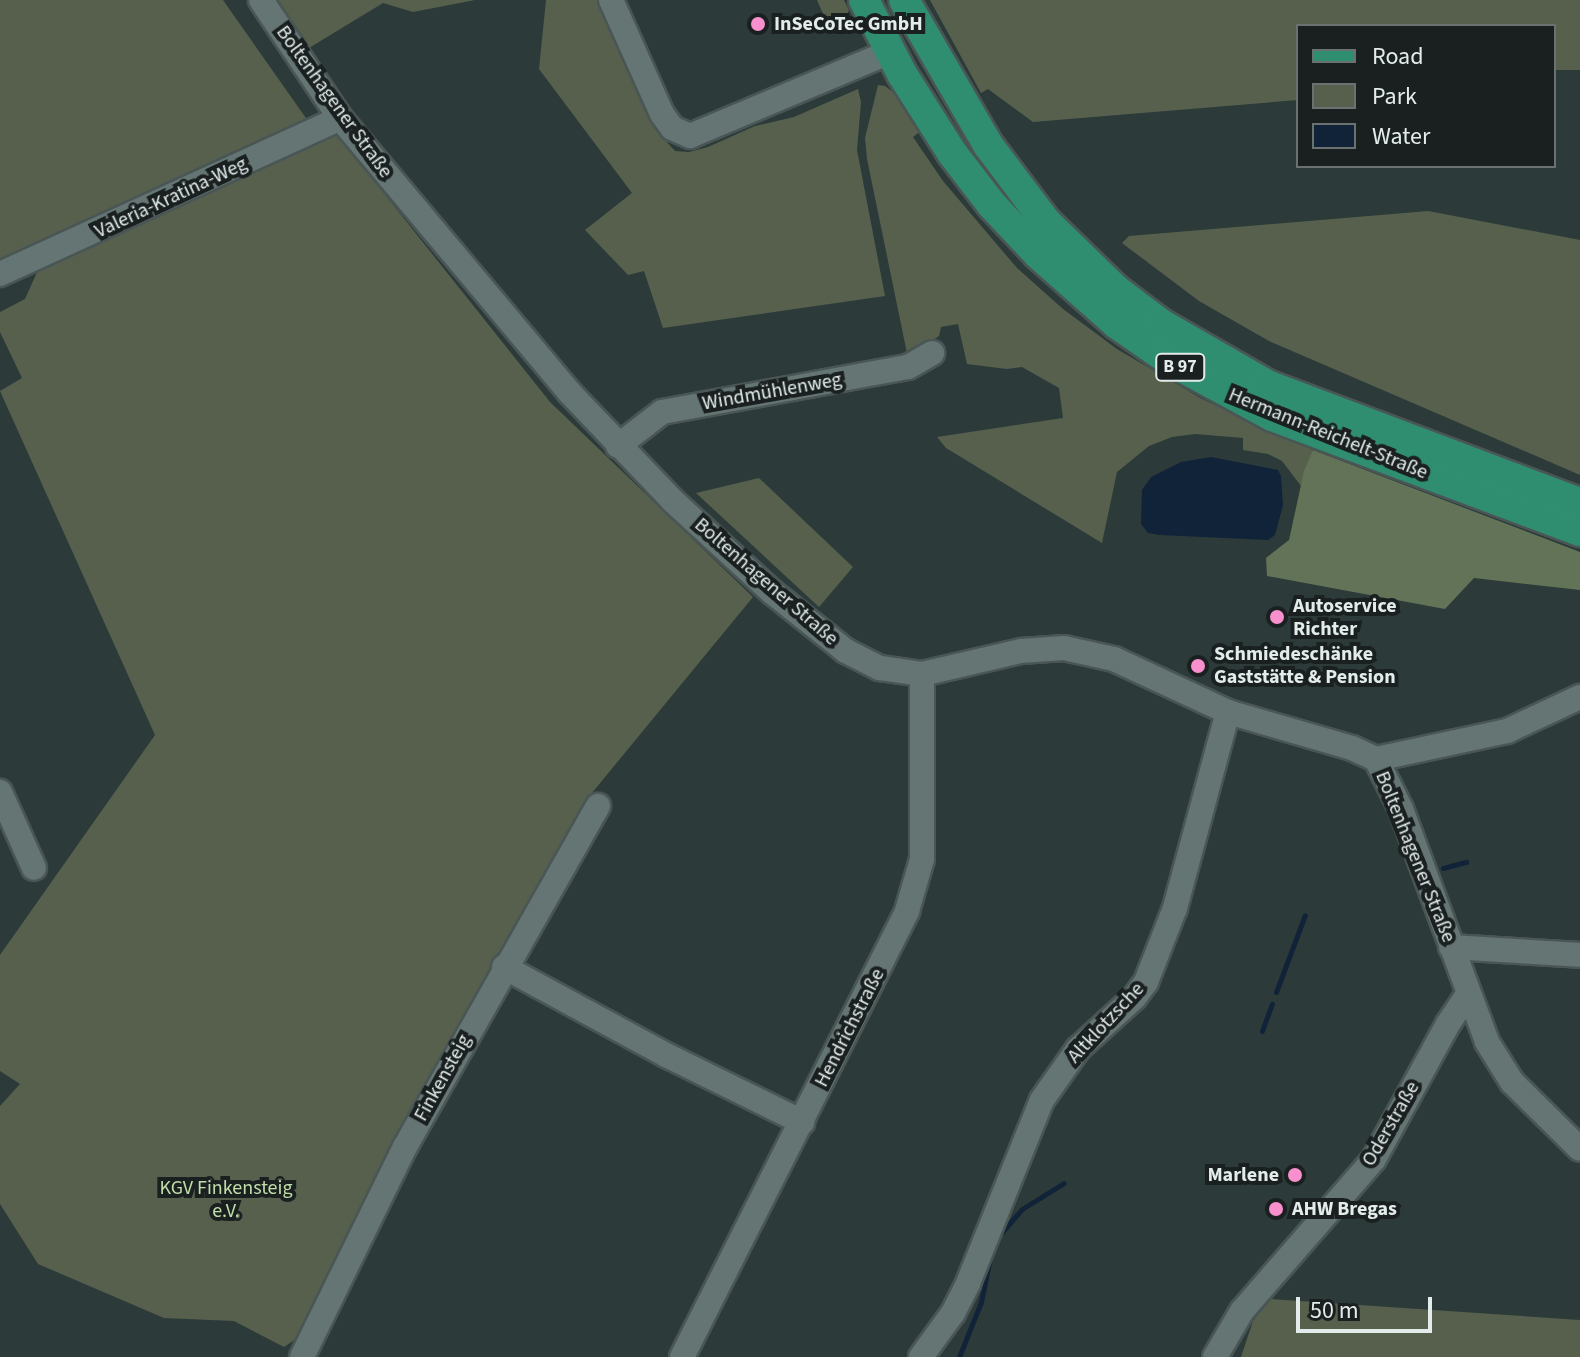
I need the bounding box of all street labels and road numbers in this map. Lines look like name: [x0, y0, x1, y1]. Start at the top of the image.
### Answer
street label: Boltenhagener Straße: [271, 21, 397, 183]
street label: Valeria-Kratina-Weg: [91, 152, 251, 244]
road number: B 97: [1154, 353, 1206, 381]
street label: Windmühlenweg: [700, 368, 844, 416]
street label: Hermann-Reichelt-Straße: [1225, 383, 1431, 485]
street label: Boltenhagener Straße: [689, 513, 843, 651]
street label: Boltenhagener Straße: [1370, 768, 1460, 946]
street label: Hendrichstraße: [810, 965, 890, 1091]
street label: Altklotzsche: [1063, 978, 1149, 1068]
street label: Finkensteig: [409, 1030, 477, 1126]
street label: Oderstraße: [1357, 1077, 1425, 1171]

